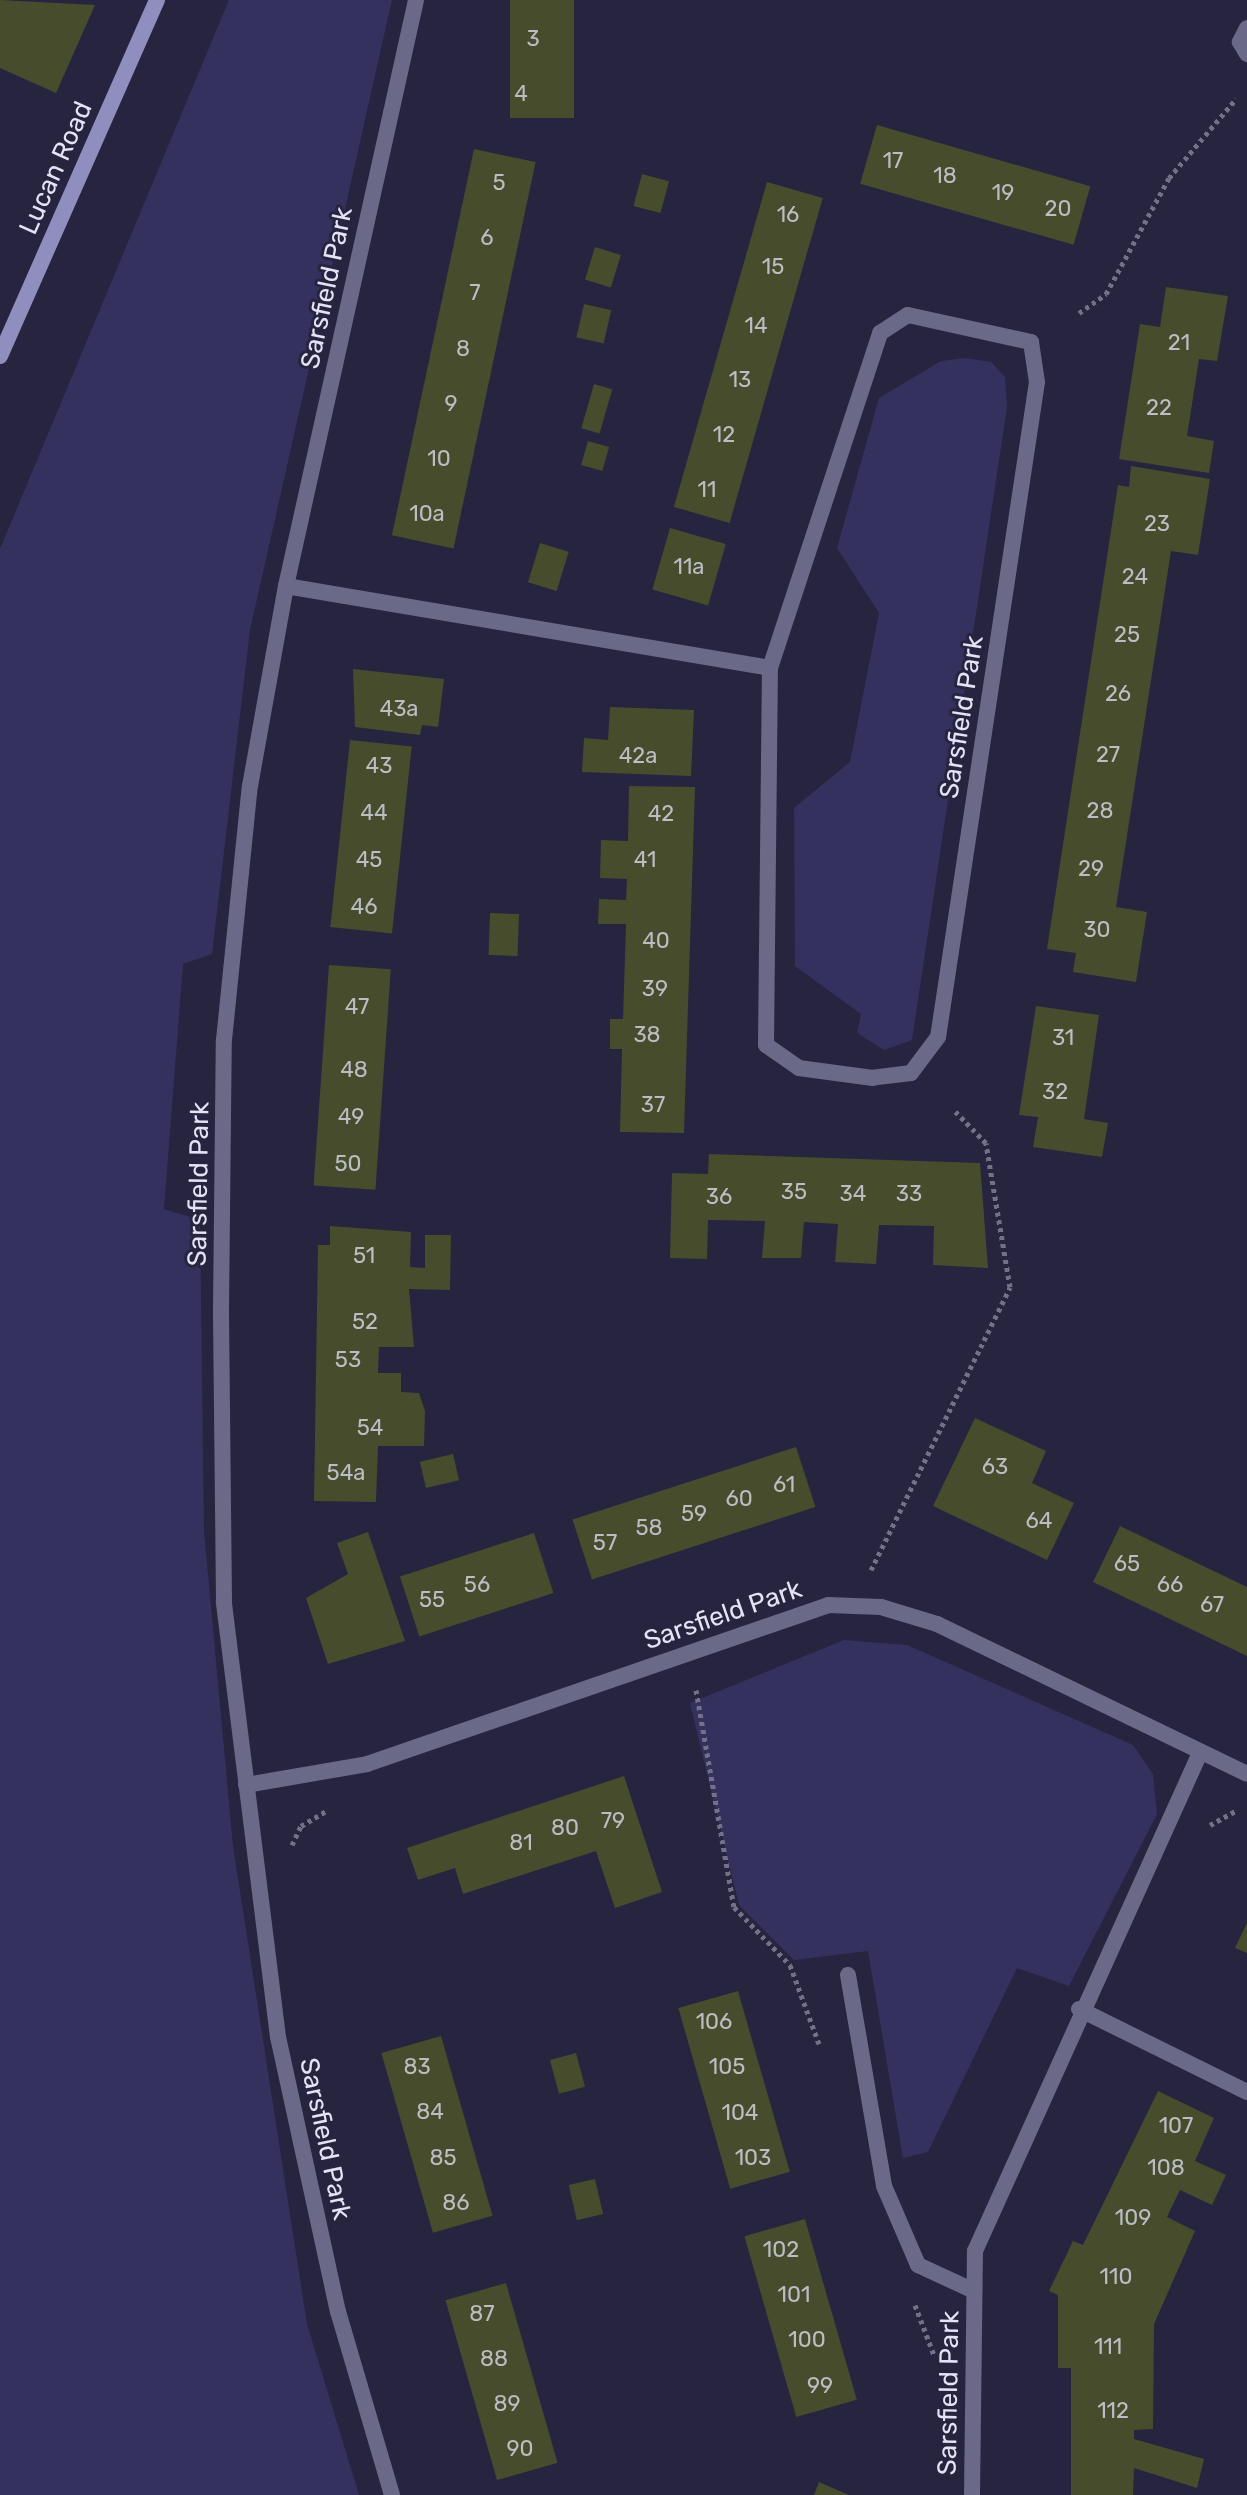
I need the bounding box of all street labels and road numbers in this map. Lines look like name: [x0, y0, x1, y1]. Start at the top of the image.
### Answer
street label: Lucan Road: [13, 97, 99, 239]
street label: Sarsfield Park: [295, 204, 359, 372]
street label: Sarsfield Park: [934, 633, 990, 801]
street label: Sarsfield Park: [182, 1101, 216, 1267]
street label: Sarsfield Park: [640, 1573, 806, 1657]
street label: Sarsfield Park: [293, 2055, 357, 2223]
street label: Sarsfield Park: [932, 2310, 966, 2476]

